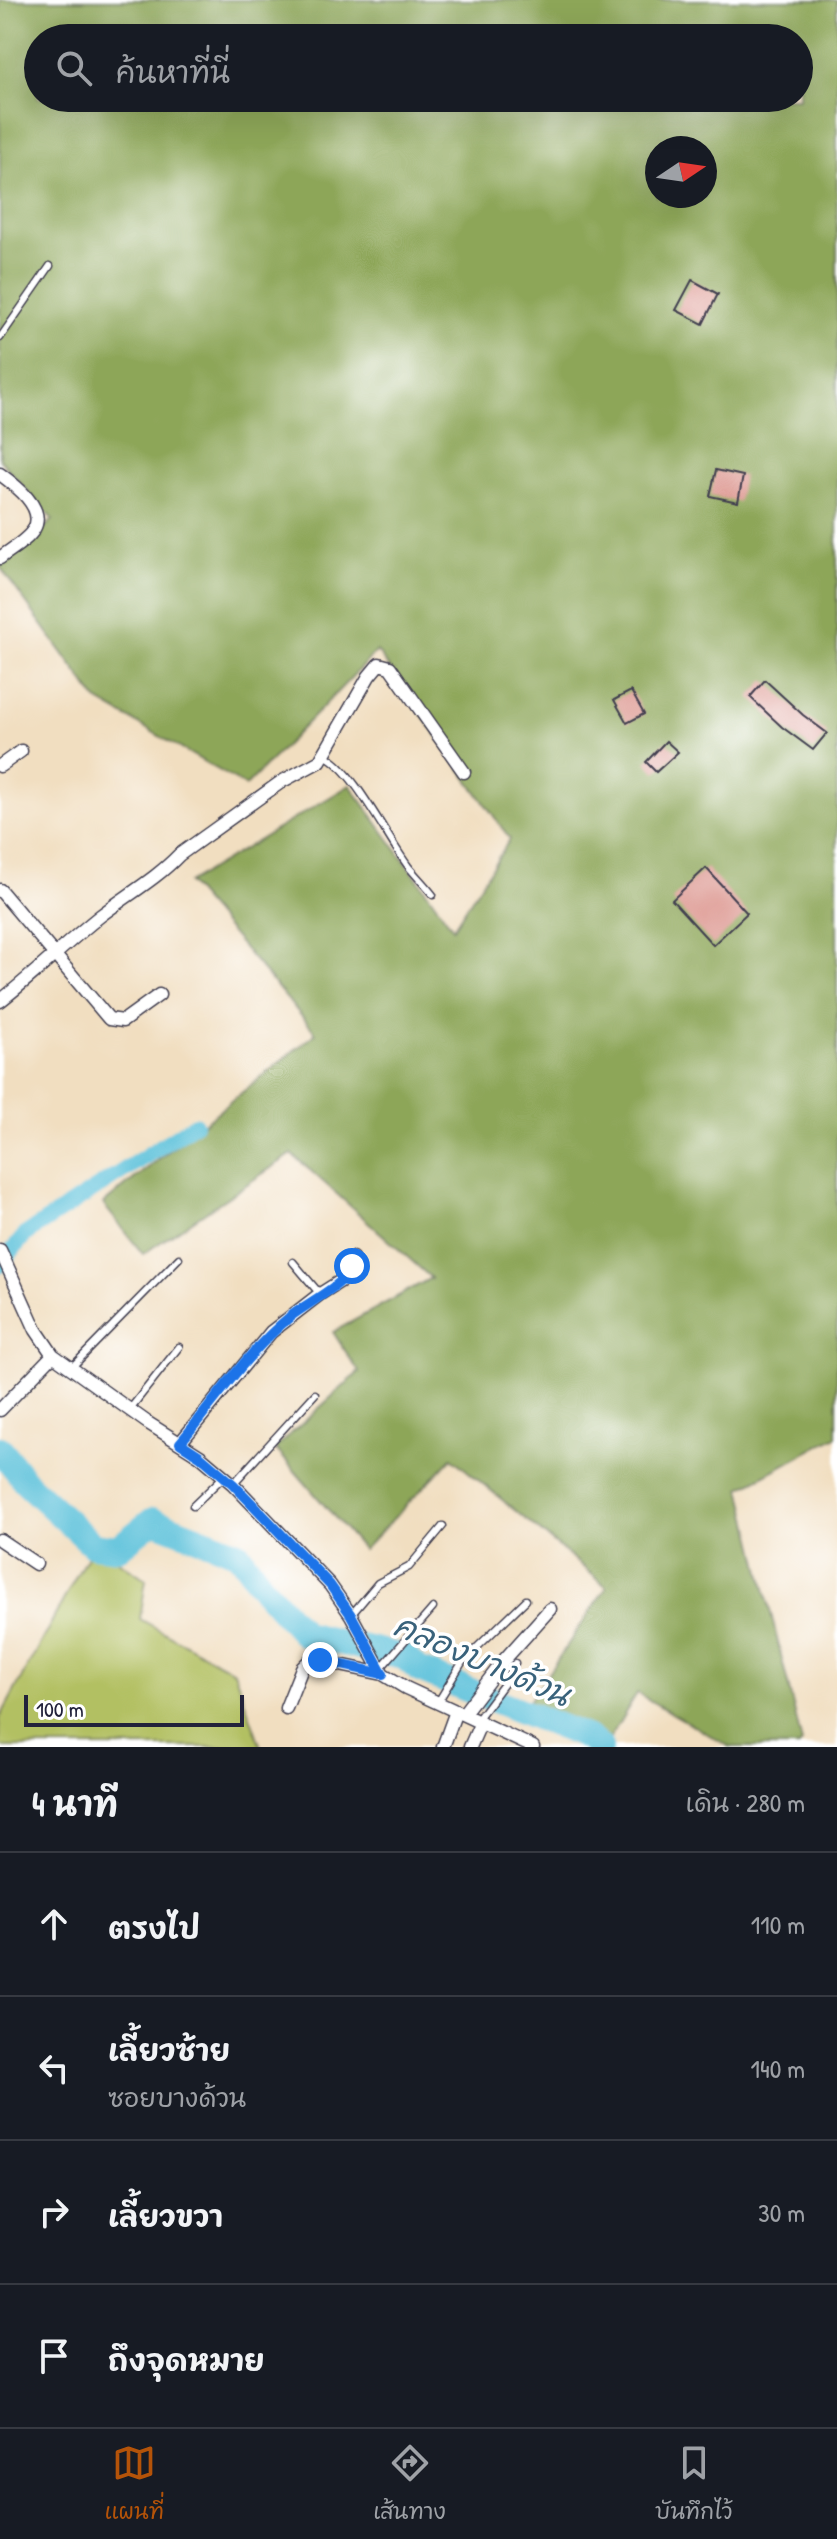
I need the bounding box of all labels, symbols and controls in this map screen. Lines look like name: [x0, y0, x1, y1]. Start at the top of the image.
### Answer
search box: [24, 24, 813, 112]
icon: search: [52, 46, 96, 90]
text: ค้นหาที่นี่: [116, 52, 230, 92]
north arrow: [645, 136, 717, 208]
route start: [334, 1248, 370, 1284]
water label: คลองบางด้วน: [388, 1603, 578, 1717]
route end: [302, 1642, 338, 1678]
scale bar: [24, 1691, 244, 1727]
text: 100 m: [36, 1694, 84, 1724]
text: 4 นาที: [32, 1781, 118, 1827]
text: เดิน · 280 m: [686, 1785, 805, 1820]
icon: ahead: [32, 1902, 76, 1946]
text: 110 m: [751, 1907, 805, 1942]
text: ตรงไป: [108, 1908, 200, 1948]
text: เลี้ยวซ้าย: [108, 2030, 230, 2070]
icon: left: [32, 2046, 76, 2090]
text: 140 m: [751, 2051, 805, 2086]
text: ซอยบางด้วน: [108, 2080, 246, 2115]
icon: right: [32, 2190, 76, 2234]
text: 30 m: [758, 2195, 805, 2230]
text: เลี้ยวขวา: [108, 2196, 223, 2236]
icon: arrive: [32, 2334, 76, 2378]
text: ถึงจุดหมาย: [108, 2340, 265, 2380]
tab: แผนที่: [105, 2441, 164, 2527]
tab: เส้นทาง: [373, 2441, 446, 2527]
tab: บันทึกไว้: [655, 2441, 732, 2527]

